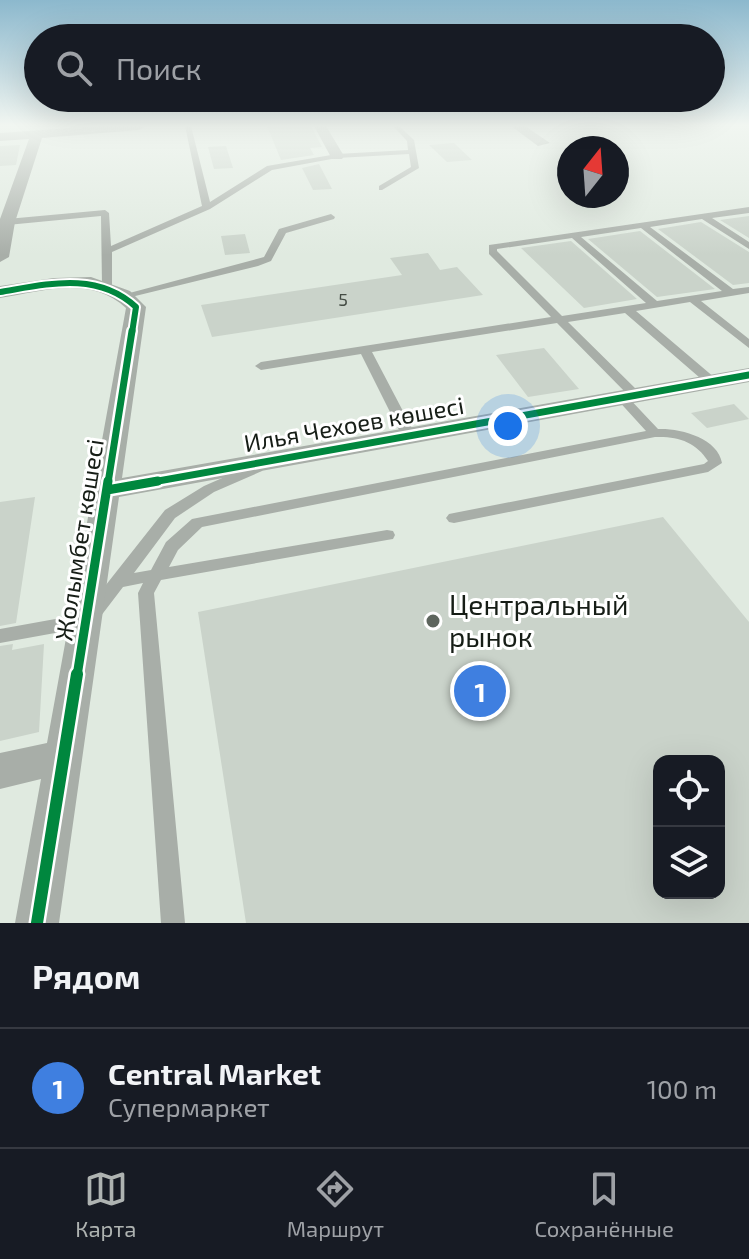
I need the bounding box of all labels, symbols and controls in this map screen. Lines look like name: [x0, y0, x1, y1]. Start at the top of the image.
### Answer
search box: [24, 24, 725, 112]
icon: search: [52, 46, 96, 90]
text: Поиск: [116, 50, 202, 86]
north arrow: [557, 136, 629, 208]
house number: 5: [338, 288, 348, 310]
street label: Илья Чехоев көшесі: [242, 390, 466, 457]
your location: [488, 406, 528, 446]
street label: Жолымбет көшесі: [48, 437, 109, 643]
place label: Центральный рынок: [449, 587, 628, 653]
marker: Центральный рынок: [424, 612, 442, 630]
pin: 1: [454, 661, 506, 721]
map controls: [653, 755, 725, 899]
button: locate: [653, 755, 725, 827]
button: layers: [653, 827, 725, 899]
text: Рядом: [32, 955, 140, 996]
text: Central Market: [108, 1055, 321, 1091]
text: 1: [52, 1073, 64, 1104]
text: 100 m: [647, 1073, 717, 1104]
text: Супермаркет: [108, 1091, 270, 1122]
tab: Карта: [75, 1167, 136, 1241]
tab: Маршрут: [287, 1167, 384, 1241]
tab: Сохранённые: [534, 1167, 674, 1241]

